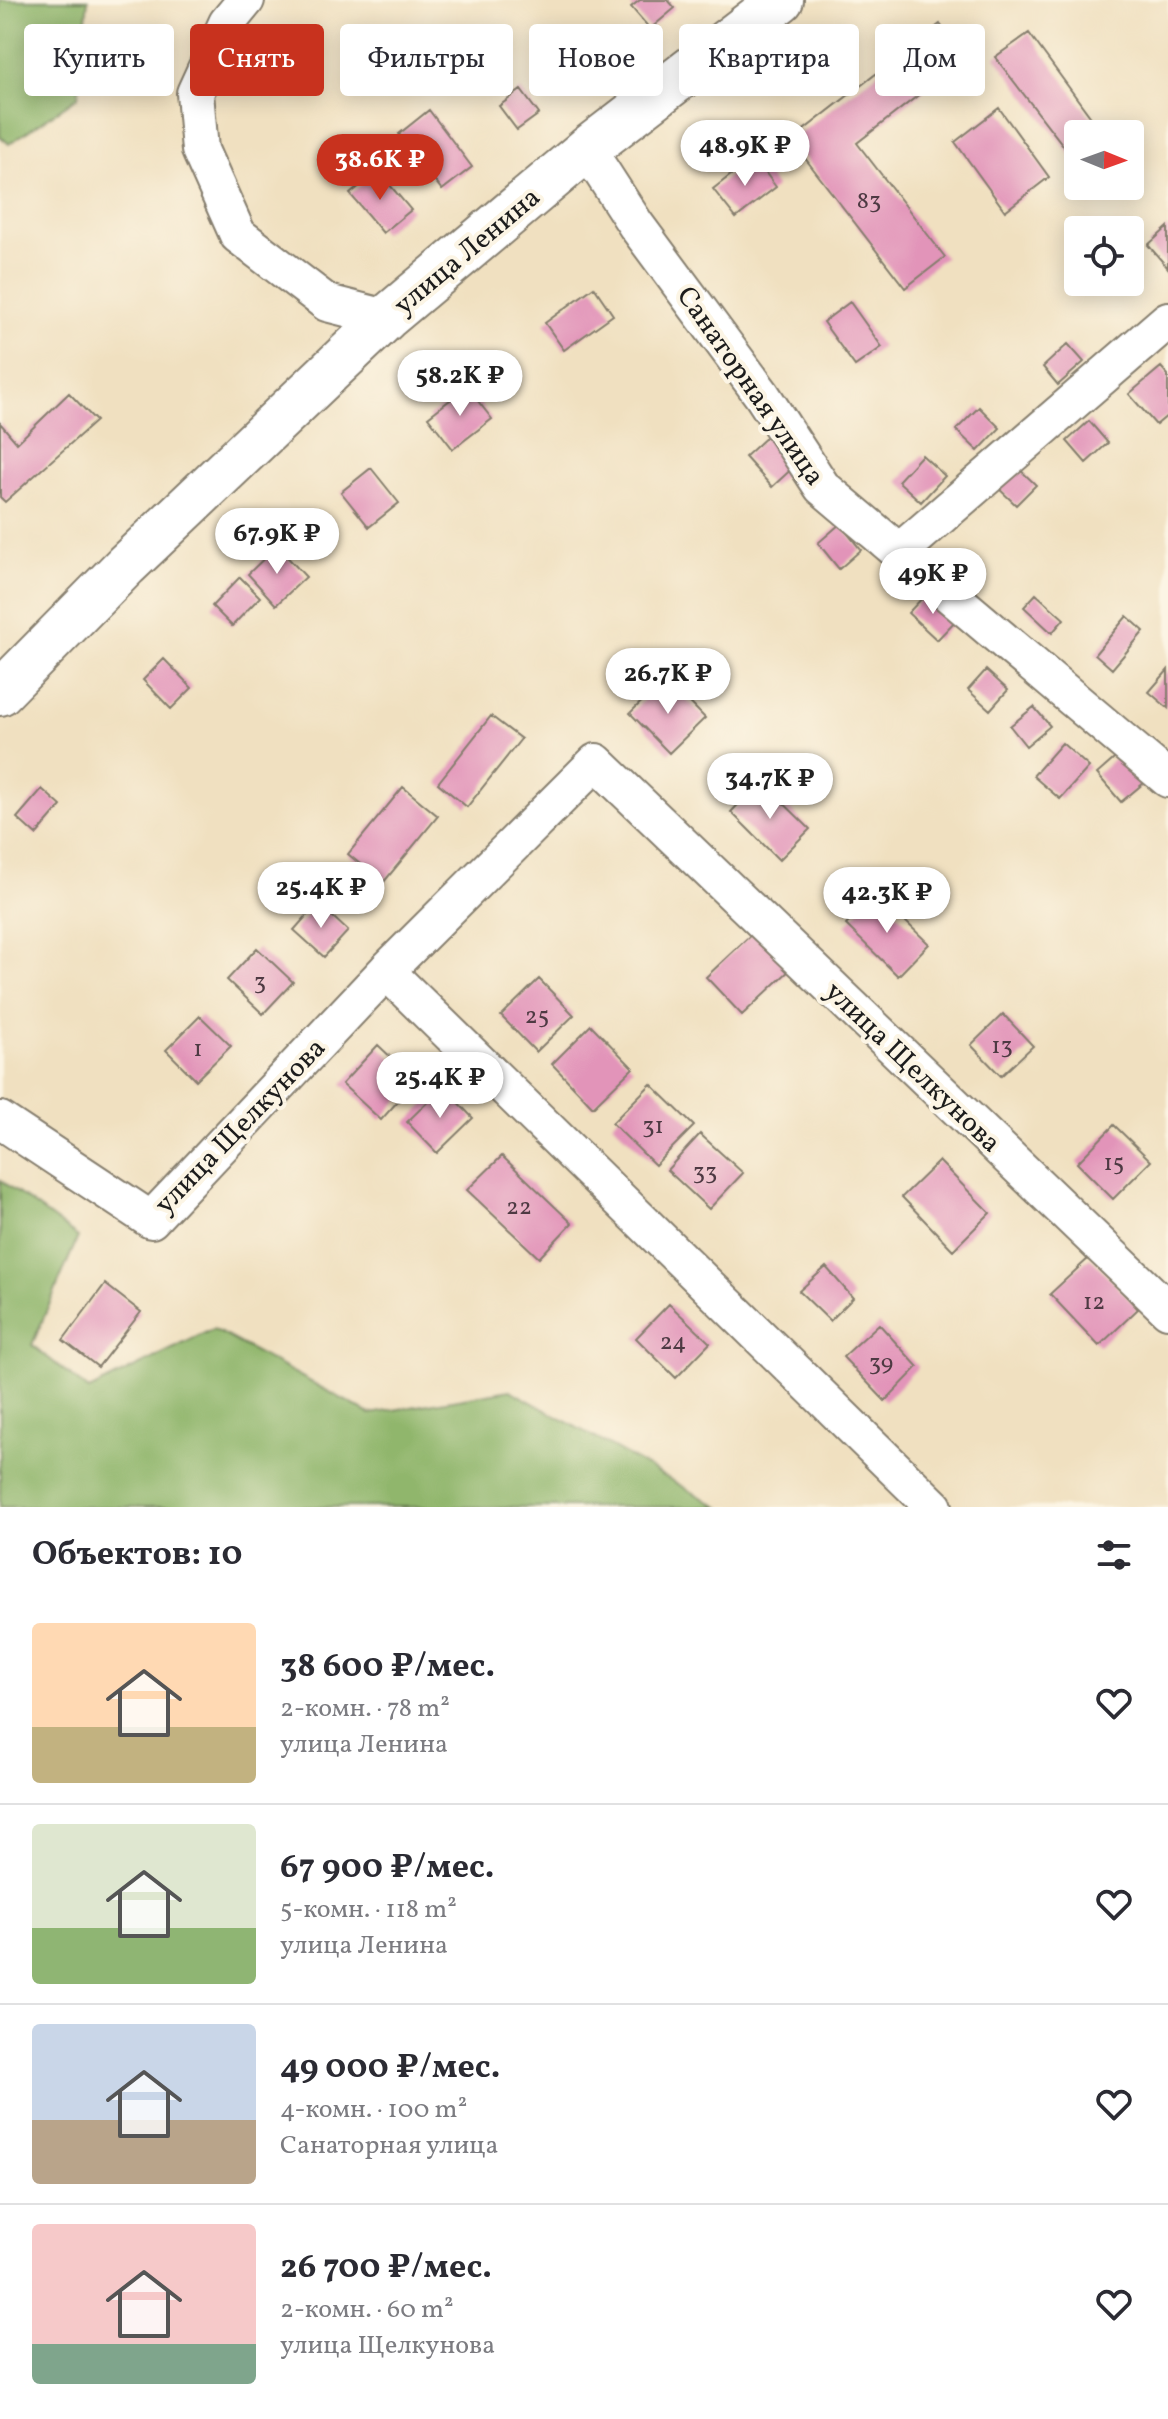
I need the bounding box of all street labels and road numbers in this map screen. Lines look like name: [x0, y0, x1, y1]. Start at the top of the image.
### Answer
street label: улица Ленина: [386, 179, 549, 325]
street label: Санаторная улица: [667, 279, 833, 494]
street label: улица Щелкунова: [815, 973, 1009, 1162]
street label: улица Щелкунова: [146, 1030, 335, 1224]

